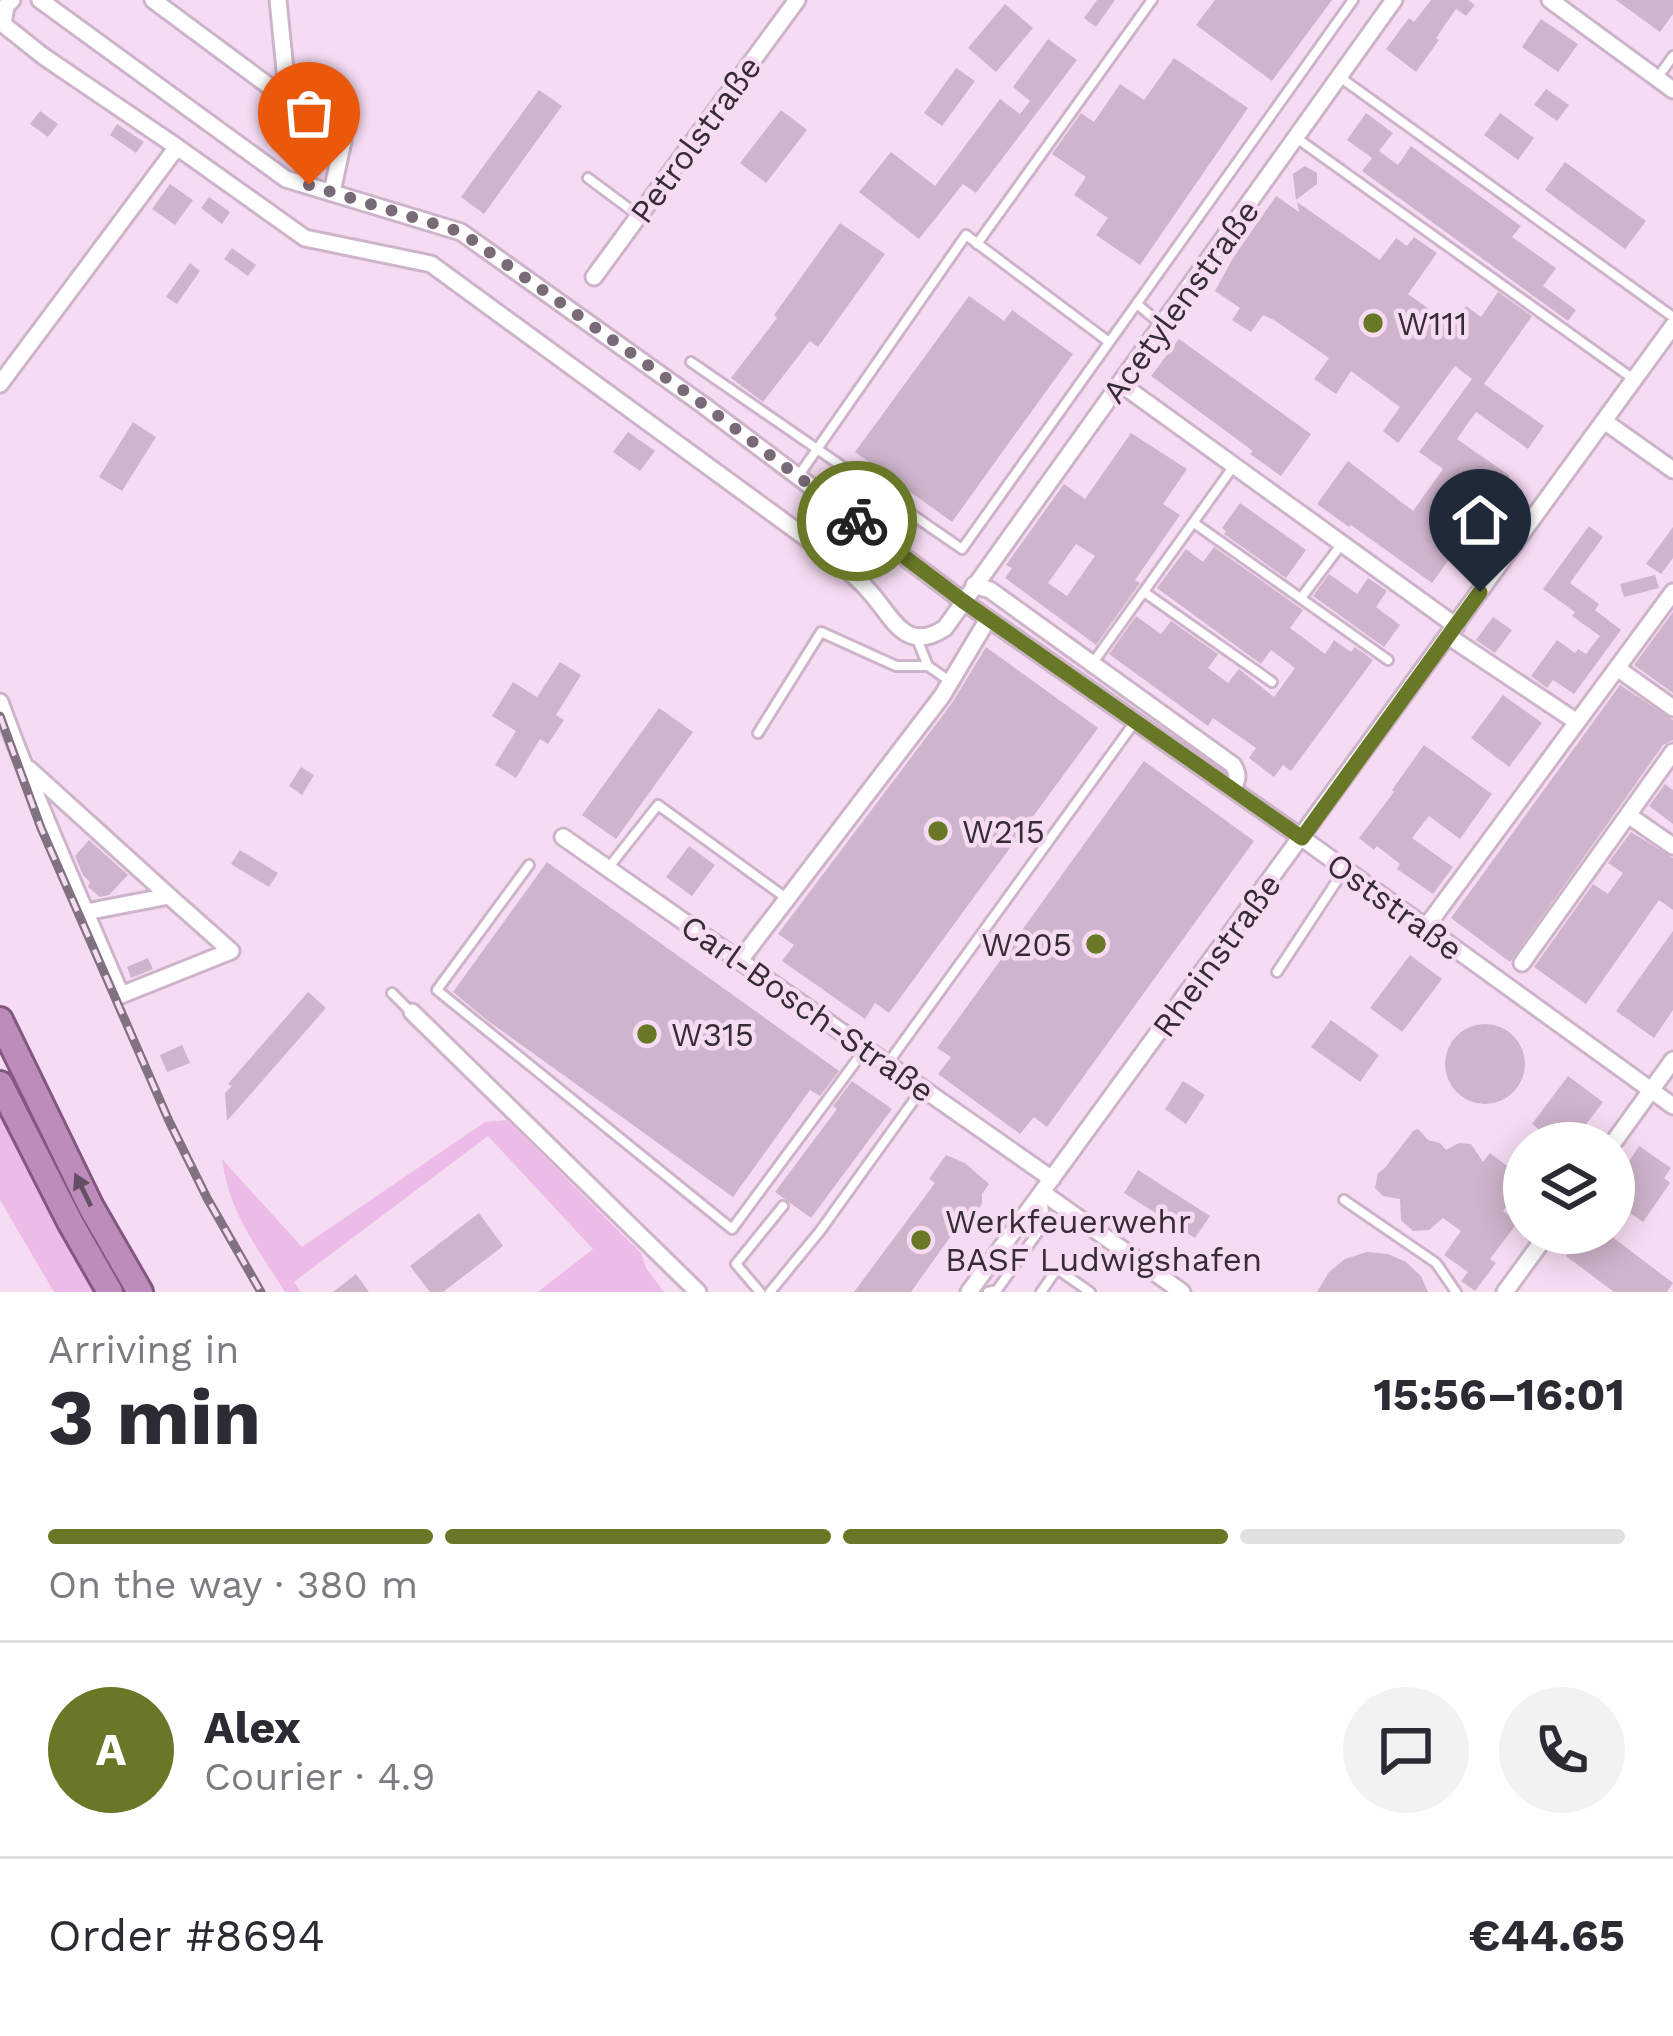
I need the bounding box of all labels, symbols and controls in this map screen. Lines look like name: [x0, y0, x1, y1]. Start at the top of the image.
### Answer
street label: Petrolstraße: [622, 48, 769, 231]
pin: [258, 62, 360, 185]
icon: bag: [276, 80, 342, 146]
street label: Acetylenstraße: [1094, 192, 1267, 410]
place label: W111: [1397, 304, 1467, 343]
marker: W111: [1360, 310, 1386, 336]
courier: [797, 461, 917, 581]
pin: [1429, 469, 1531, 592]
icon: home: [1447, 487, 1513, 553]
icon: bike: [824, 488, 890, 554]
place label: W215: [962, 812, 1045, 851]
marker: W215: [925, 818, 951, 844]
street label: Oststraße: [1319, 844, 1470, 969]
street label: Rheinstraße: [1144, 866, 1289, 1045]
street label: Carl-Bosch-Straße: [674, 906, 942, 1110]
place label: W205: [981, 925, 1072, 964]
marker: W205: [1083, 931, 1109, 957]
place label: W315: [671, 1015, 754, 1054]
marker: W315: [634, 1021, 660, 1047]
map controls: [1503, 1122, 1635, 1254]
button: layers: [1503, 1122, 1635, 1254]
one-way arrow: [73, 1172, 93, 1207]
place label: Werkfeuerwehr BASF Ludwigshafen: [945, 1202, 1262, 1279]
marker: Werkfeuerwehr BASF Ludwigshafen: [908, 1227, 934, 1253]
text: Arriving in: [48, 1327, 239, 1372]
text: 15:56–16:01: [1373, 1368, 1625, 1421]
text: 3 min: [48, 1371, 261, 1463]
text: On the way · 380 m: [48, 1562, 418, 1607]
button: chat: [1343, 1687, 1469, 1813]
button: phone: [1499, 1687, 1625, 1813]
text: Alex: [204, 1701, 301, 1754]
text: A: [96, 1723, 126, 1776]
text: Courier · 4.9: [204, 1754, 435, 1799]
text: Order #8694: [48, 1909, 325, 1962]
text: €44.65: [1469, 1909, 1625, 1962]

